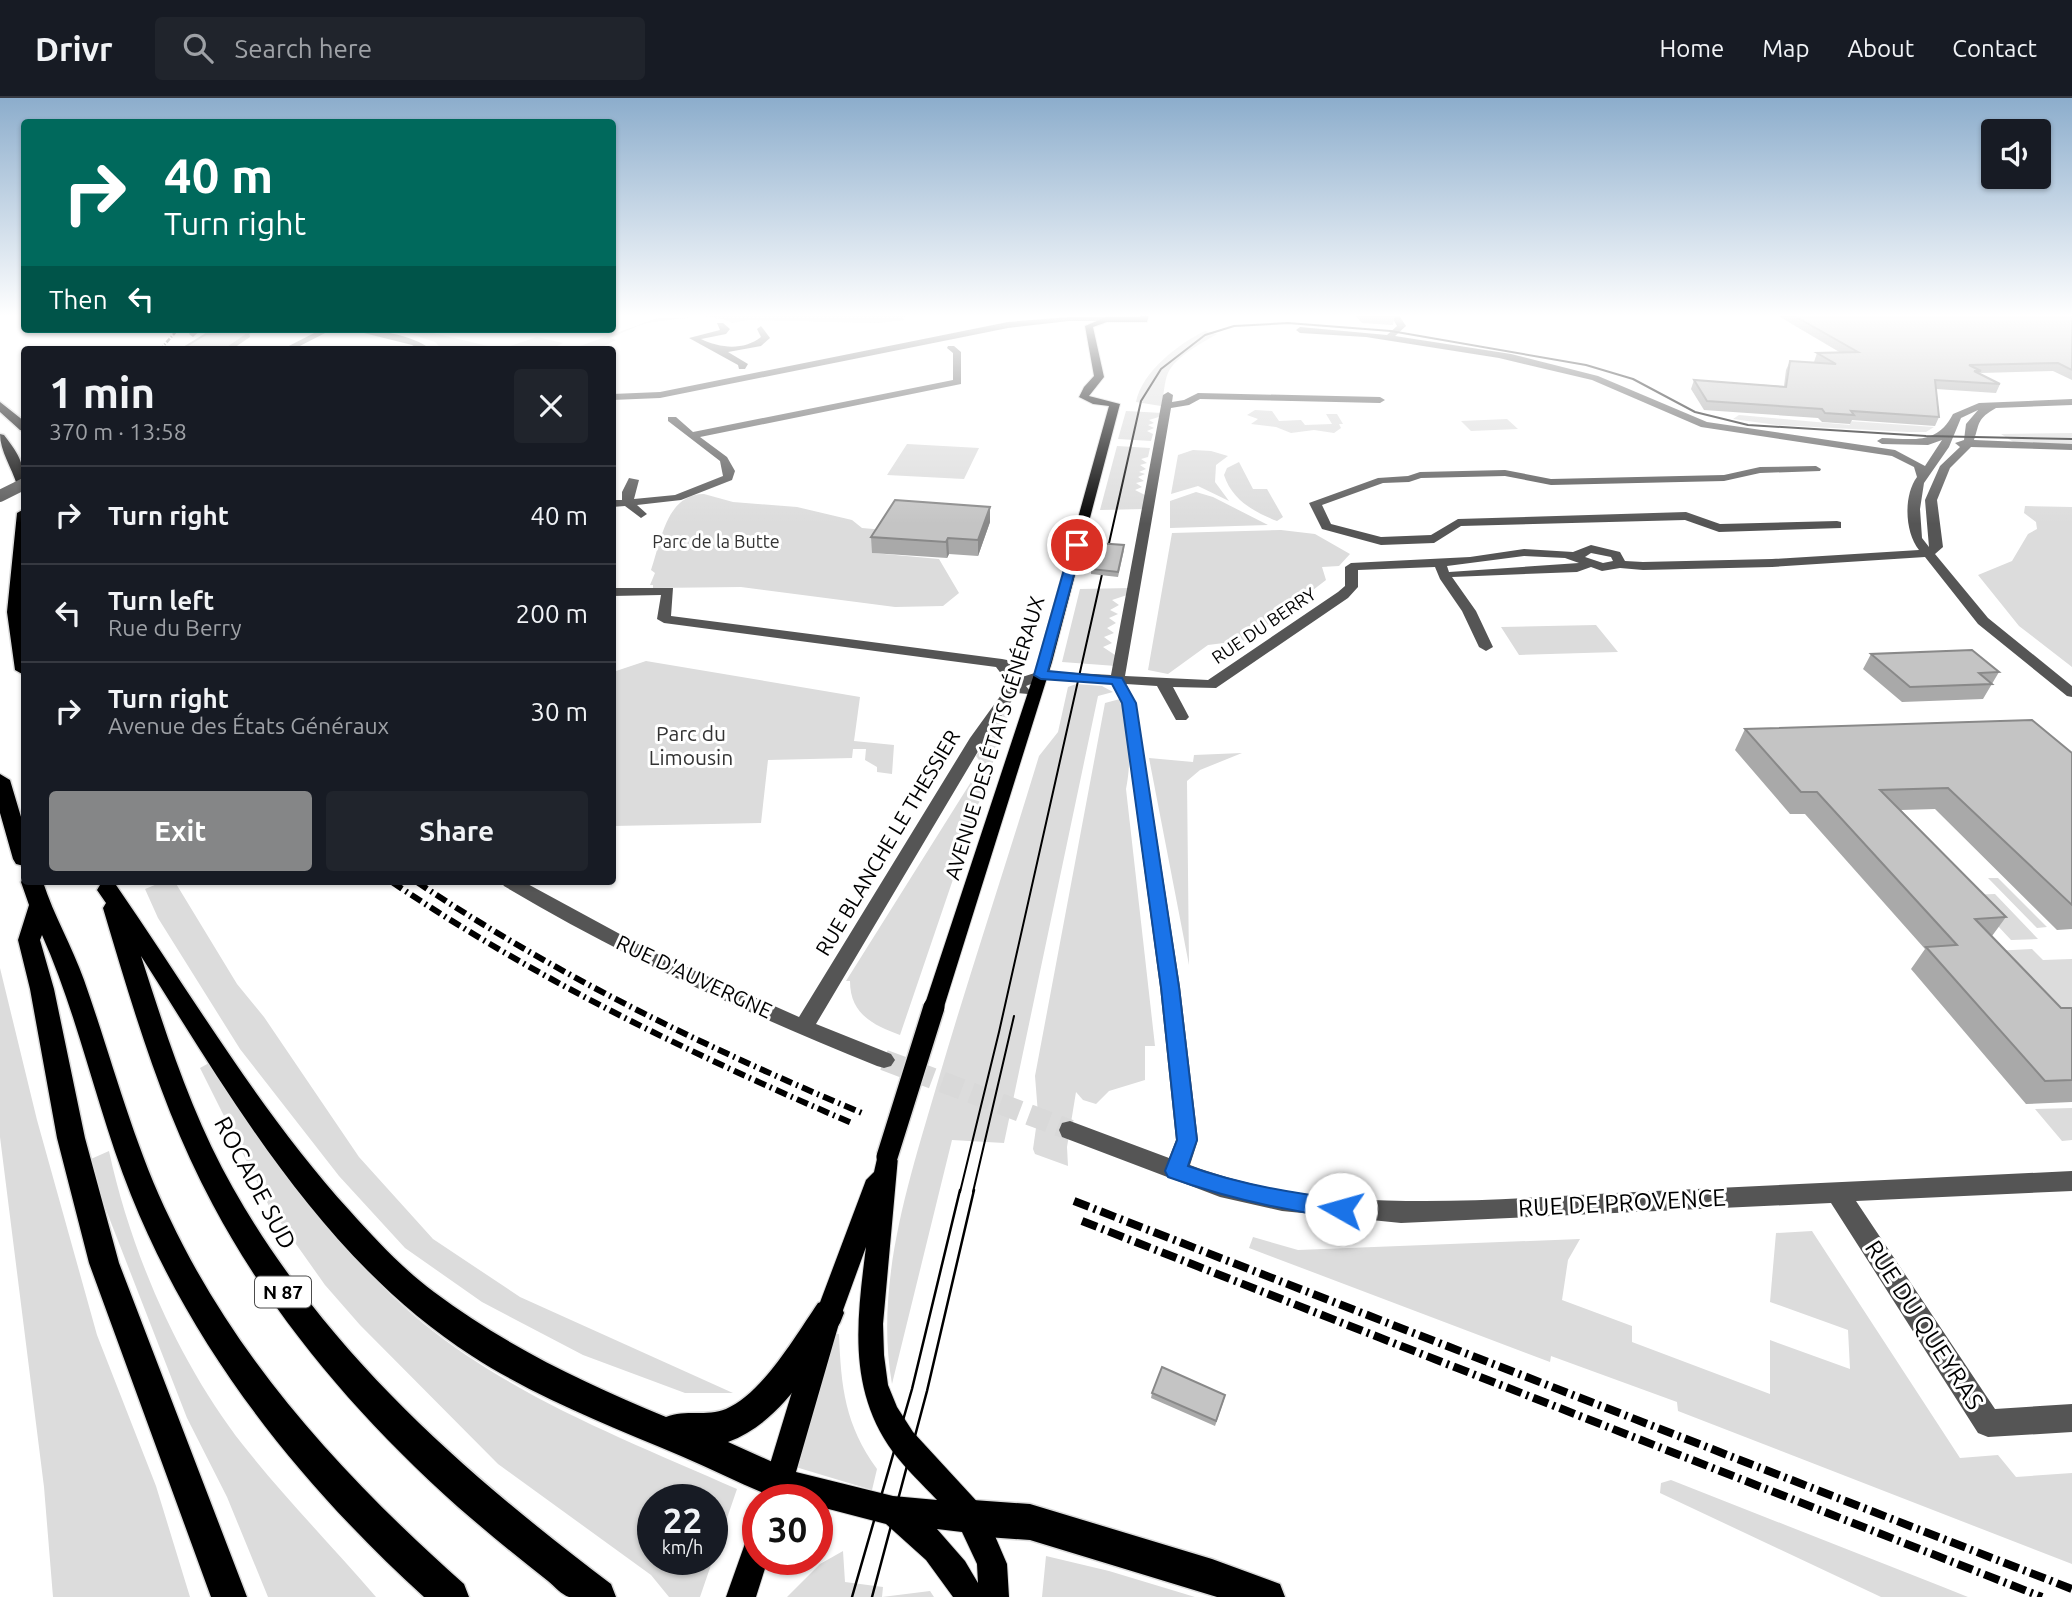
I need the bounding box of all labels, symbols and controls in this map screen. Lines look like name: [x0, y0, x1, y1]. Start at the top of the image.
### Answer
search box: [155, 17, 645, 80]
icon: search: [179, 29, 217, 67]
text: Drivr: [35, 30, 113, 67]
text: Search here: [235, 34, 372, 63]
text: Home: [1659, 35, 1724, 62]
text: Map: [1762, 35, 1809, 62]
text: About: [1847, 35, 1914, 62]
text: Contact: [1952, 35, 2037, 62]
map controls: [1981, 119, 2051, 189]
button: sound: [1981, 119, 2051, 189]
icon: right: [49, 147, 140, 238]
text: 40 m: [164, 147, 273, 202]
text: Turn right: [164, 205, 306, 241]
icon: left: [122, 280, 160, 318]
text: Then: [49, 285, 108, 314]
text: 1 min: [49, 369, 155, 416]
button: close: [514, 369, 588, 443]
text: 370 m · 13:58: [49, 419, 187, 444]
icon: right: [49, 496, 87, 534]
text: Turn right: [108, 501, 229, 530]
text: 40 m: [530, 501, 588, 530]
pin: [1047, 515, 1107, 575]
icon: arrive: [1058, 526, 1096, 564]
park label: Parc de la Butte: [652, 531, 780, 551]
street label: RUE DU BERRY: [1208, 583, 1320, 667]
text: Turn left: [108, 586, 214, 615]
street label: AVENUE DES ÉTATS GÉNÉRAUX: [939, 593, 1049, 882]
icon: left: [49, 594, 87, 632]
text: 200 m: [516, 599, 588, 628]
text: Rue du Berry: [108, 615, 242, 640]
text: Turn right: [108, 684, 229, 713]
icon: right: [49, 692, 87, 730]
text: 30 m: [530, 697, 588, 726]
text: Avenue des États Généraux: [108, 713, 389, 738]
park label: Parc du Limousin: [649, 721, 733, 769]
street label: RUE BLANCHE LE THESSIER: [810, 725, 964, 960]
button: Exit: [49, 791, 312, 871]
button: Share: [326, 791, 588, 871]
street label: RUE D'AUVERGNE: [613, 930, 776, 1023]
street label: ROCADE SUD: [209, 1112, 302, 1254]
position arrow: [1304, 1172, 1378, 1246]
street label: RUE DE PROVENCE: [1517, 1184, 1726, 1221]
street label: RUE DU QUEYRAS: [1860, 1235, 1989, 1414]
road number: N 87: [255, 1276, 311, 1308]
speed limit sign: 30: [742, 1484, 833, 1575]
text: 22: [663, 1500, 702, 1540]
text: km/h: [662, 1537, 703, 1557]

